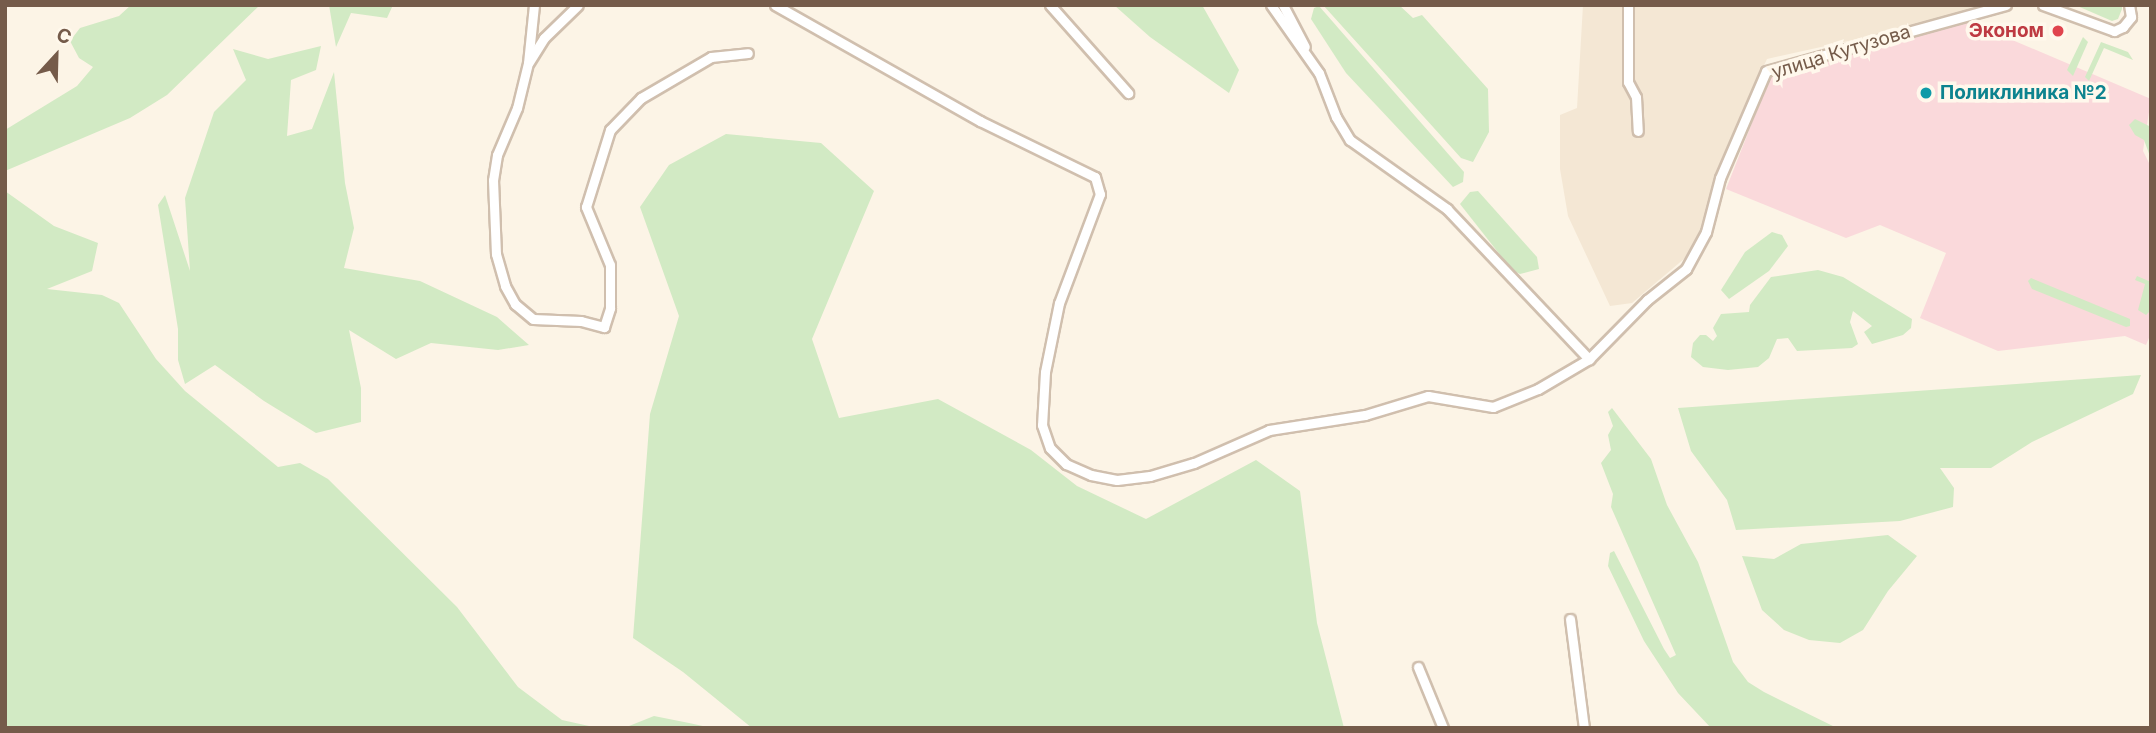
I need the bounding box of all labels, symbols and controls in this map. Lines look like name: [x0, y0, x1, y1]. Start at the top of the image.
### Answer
street label: улица Кутузова: [1769, 20, 1913, 84]
place label: Эконом: [1969, 20, 2044, 42]
north arrow: [21, 21, 91, 91]
text: С: [53, 23, 75, 49]
marker: Эконом: [2050, 23, 2066, 39]
place label: Поликлиника №2: [1940, 82, 2107, 104]
marker: Поликлиника №2: [1918, 85, 1934, 101]

